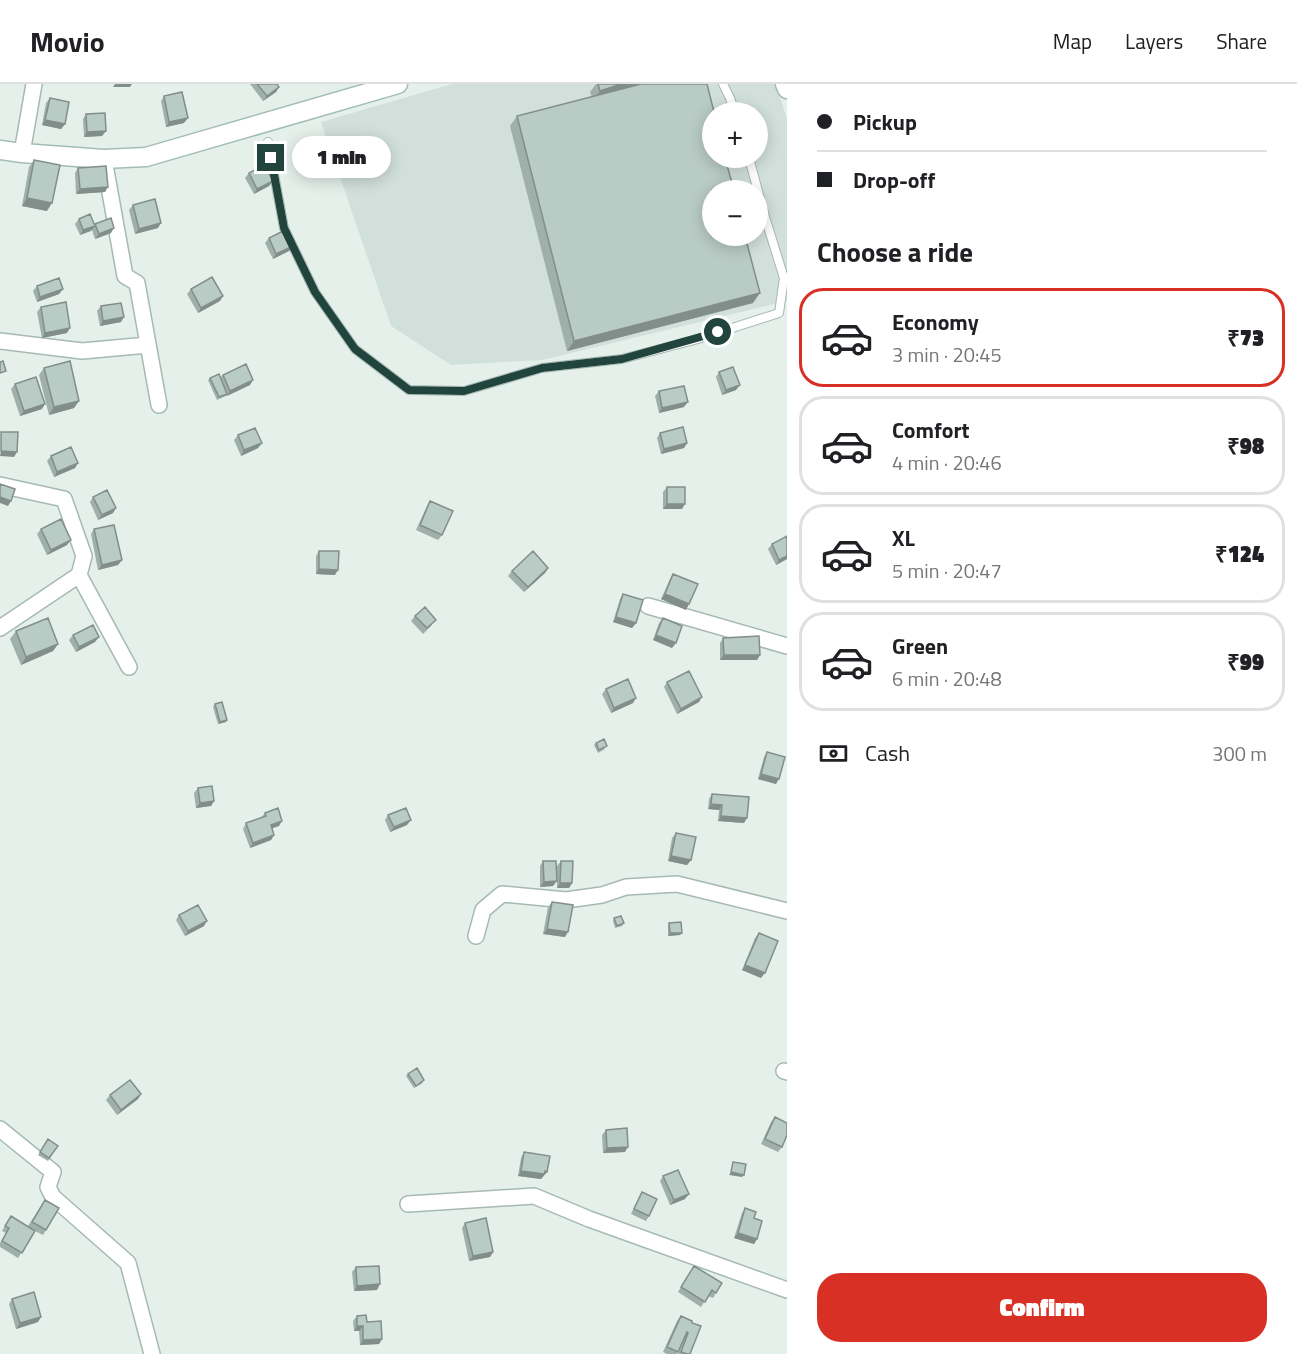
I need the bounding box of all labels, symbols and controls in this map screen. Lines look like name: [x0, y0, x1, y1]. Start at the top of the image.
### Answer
text: Movio: [30, 20, 105, 63]
text: Map: [1053, 25, 1092, 57]
text: Layers: [1125, 25, 1183, 57]
text: Share: [1216, 25, 1267, 57]
map controls: [702, 102, 768, 246]
button: +: [702, 102, 768, 168]
text: Pickup: [853, 105, 917, 139]
callout: 1 min: [292, 137, 391, 179]
text: 1 min: [317, 141, 366, 172]
route end: [257, 144, 284, 171]
text: Drop-off: [853, 163, 935, 197]
button: −: [702, 180, 768, 246]
text: Choose a ride: [817, 231, 973, 272]
text: Economy: [892, 305, 979, 339]
icon: car: [820, 311, 874, 365]
route start: [704, 318, 731, 345]
text: ₹73: [1227, 321, 1264, 355]
text: 3 min · 20:45: [892, 339, 1002, 370]
text: Comfort: [892, 413, 970, 447]
icon: car: [820, 419, 874, 473]
text: ₹98: [1227, 429, 1264, 463]
text: 4 min · 20:46: [892, 447, 1002, 478]
text: XL: [892, 521, 915, 555]
icon: car: [820, 527, 874, 581]
text: ₹124: [1215, 537, 1264, 571]
text: 5 min · 20:47: [892, 555, 1002, 586]
text: Green: [892, 629, 948, 663]
icon: car: [820, 635, 874, 689]
text: ₹99: [1227, 645, 1264, 679]
text: 6 min · 20:48: [892, 663, 1002, 694]
text: Cash: [865, 736, 910, 770]
icon: cash: [817, 737, 850, 770]
text: 300 m: [1212, 738, 1267, 769]
button: Confirm: [817, 1273, 1267, 1342]

